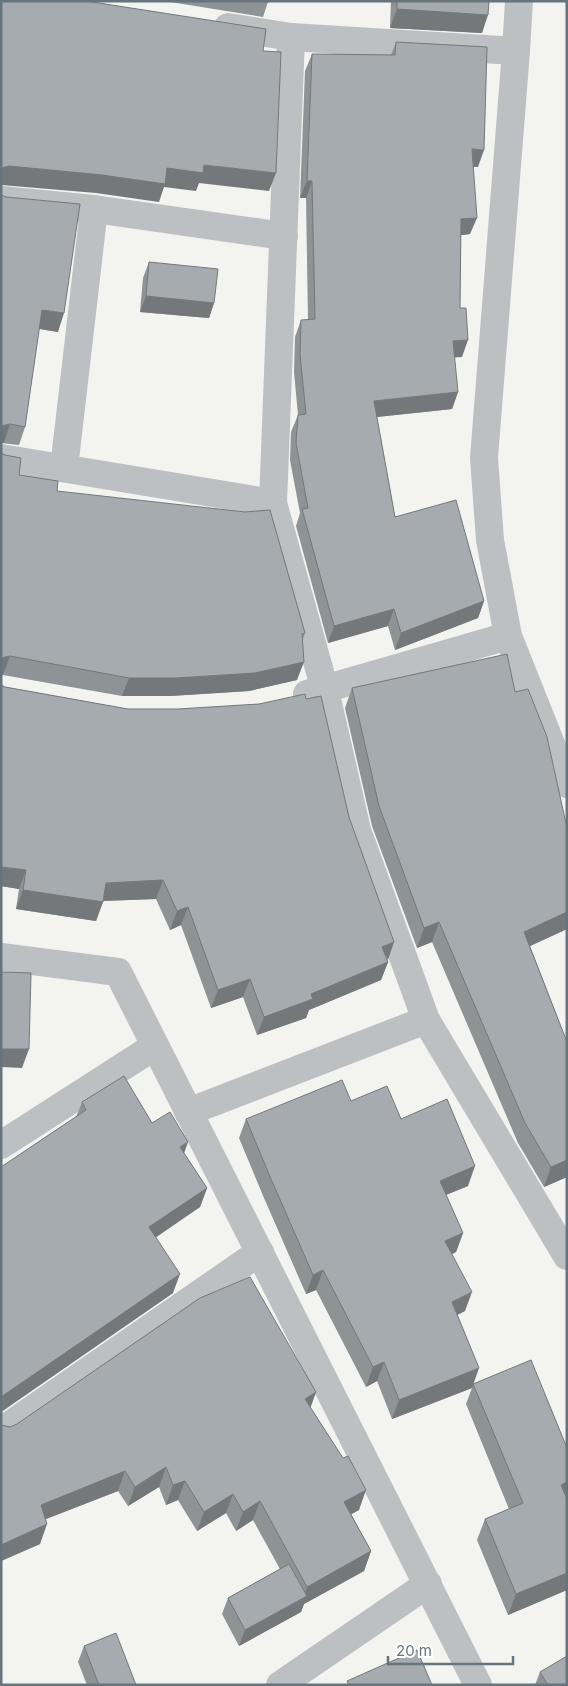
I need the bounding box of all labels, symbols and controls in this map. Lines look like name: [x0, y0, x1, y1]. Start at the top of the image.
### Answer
scale bar: [388, 1634, 513, 1666]
text: 20 m: [396, 1641, 432, 1660]

